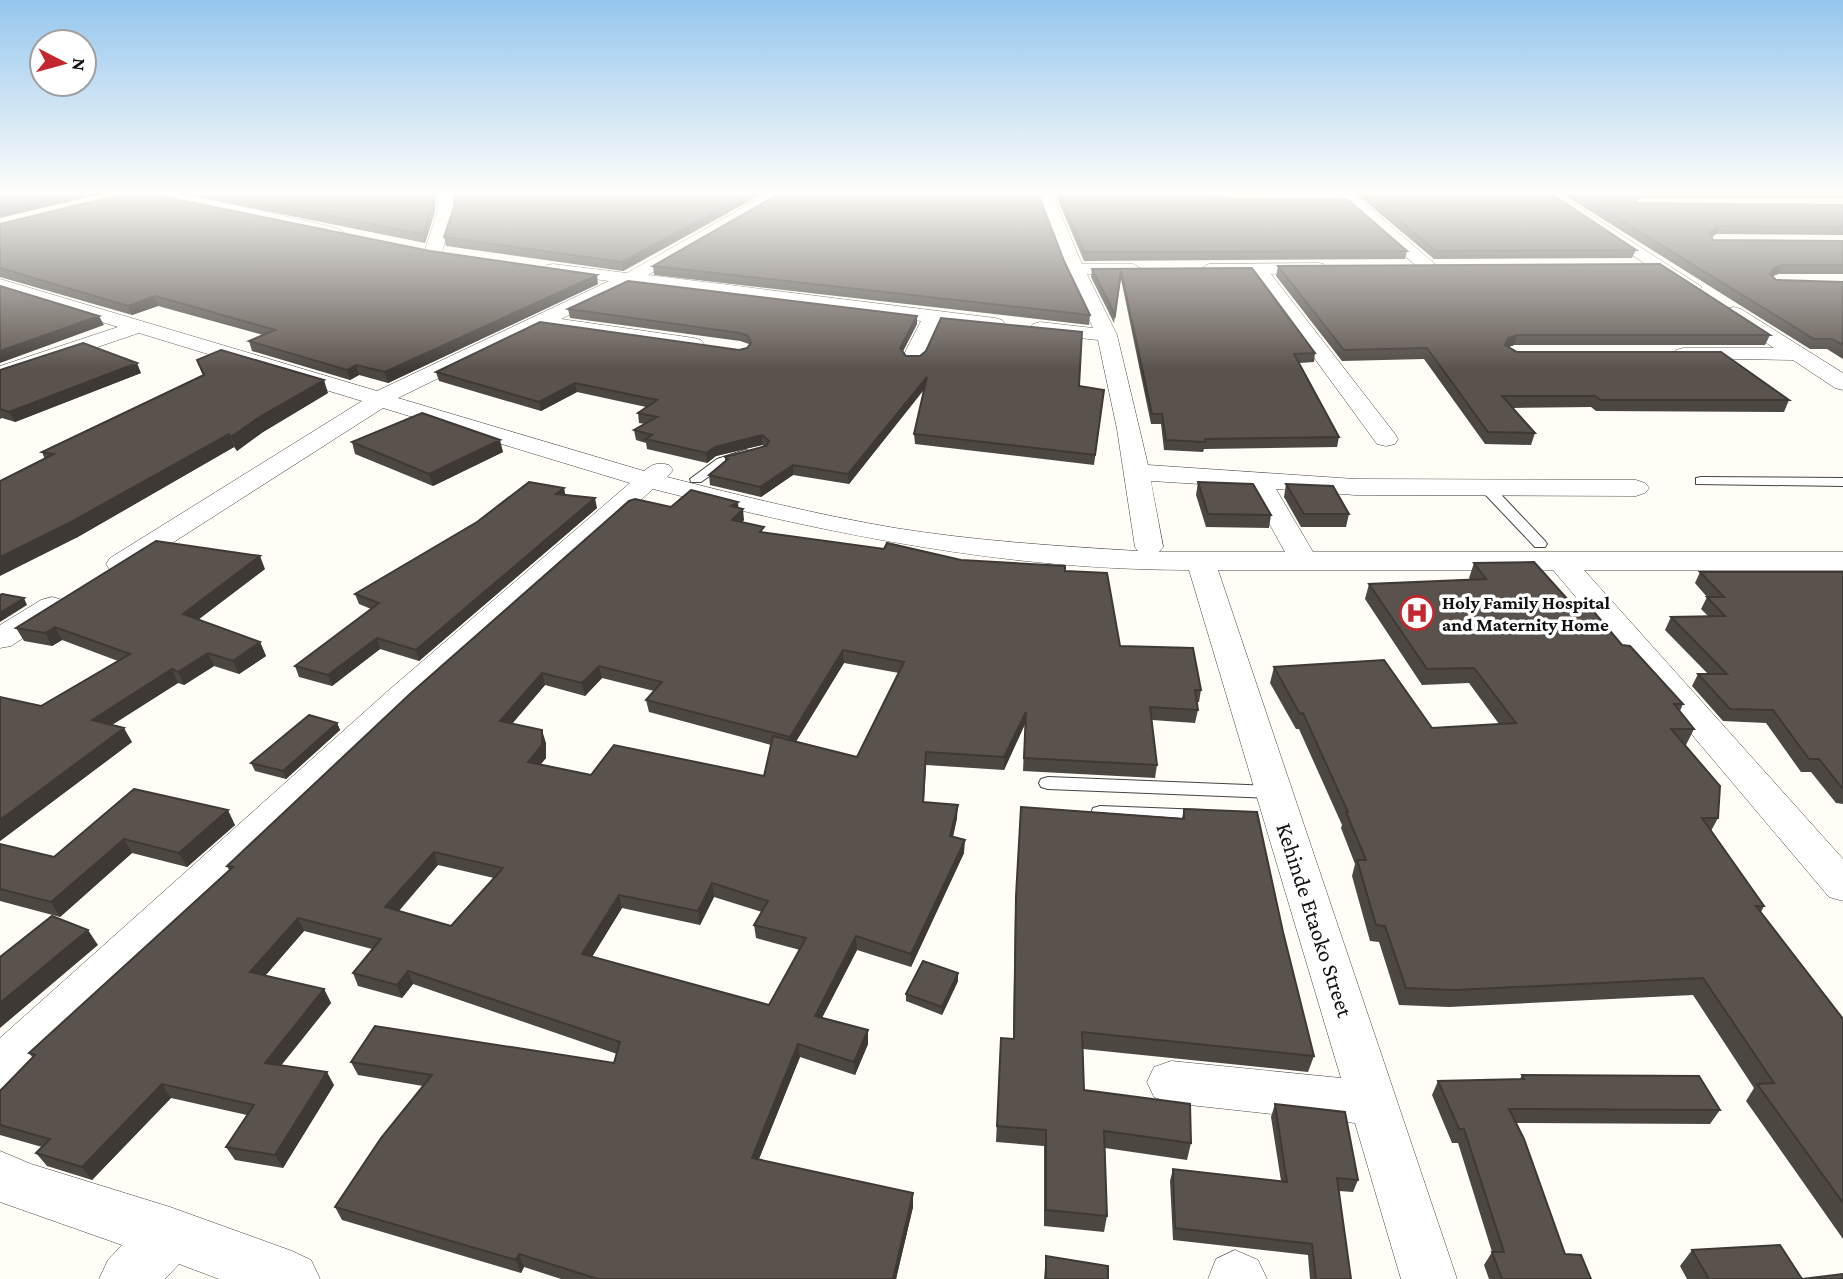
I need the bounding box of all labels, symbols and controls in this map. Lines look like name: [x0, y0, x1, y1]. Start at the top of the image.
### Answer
north arrow: [28, 28, 98, 98]
text: N: [68, 57, 91, 72]
place label: Holy Family Hospital and Maternity Home: [1442, 592, 1611, 635]
hospital icon: Holy Family Hospital and Maternity Home: [1398, 594, 1436, 632]
street label: Kehinde Etaoko Street: [1271, 820, 1359, 1021]

